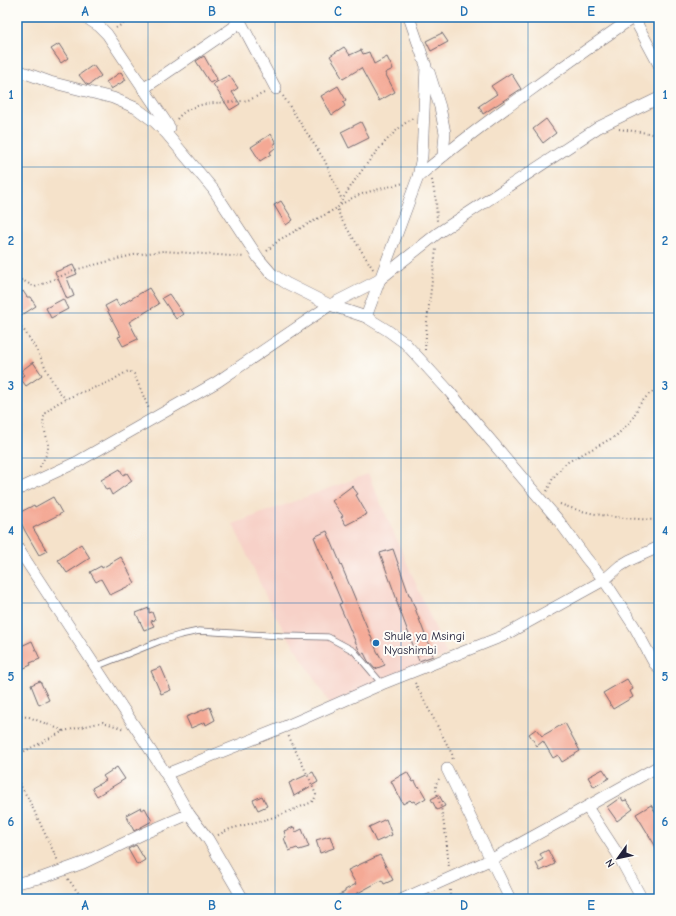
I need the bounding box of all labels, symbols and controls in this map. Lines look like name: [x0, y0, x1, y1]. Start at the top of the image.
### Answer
text: A: [81, 4, 89, 19]
text: B: [208, 4, 216, 19]
text: C: [334, 4, 342, 19]
text: D: [460, 4, 468, 19]
text: E: [587, 4, 595, 19]
text: 1: [8, 87, 14, 102]
text: 1: [662, 87, 668, 102]
text: 2: [8, 233, 14, 248]
text: 2: [662, 233, 668, 248]
text: 3: [8, 378, 14, 393]
text: 3: [662, 378, 668, 393]
text: 4: [8, 523, 14, 538]
text: 4: [662, 523, 668, 538]
place label: Shule ya Msingi Nyashimbi: [384, 629, 465, 657]
marker: Shule ya Msingi Nyashimbi: [371, 638, 381, 648]
text: 5: [8, 669, 15, 684]
text: 5: [662, 669, 669, 684]
text: 6: [8, 814, 15, 829]
text: 6: [662, 814, 669, 829]
north arrow: [598, 838, 638, 878]
text: N: [603, 857, 617, 870]
text: A: [81, 898, 89, 913]
text: B: [208, 898, 216, 913]
text: C: [334, 898, 342, 913]
text: D: [460, 898, 468, 913]
text: E: [587, 898, 595, 913]

